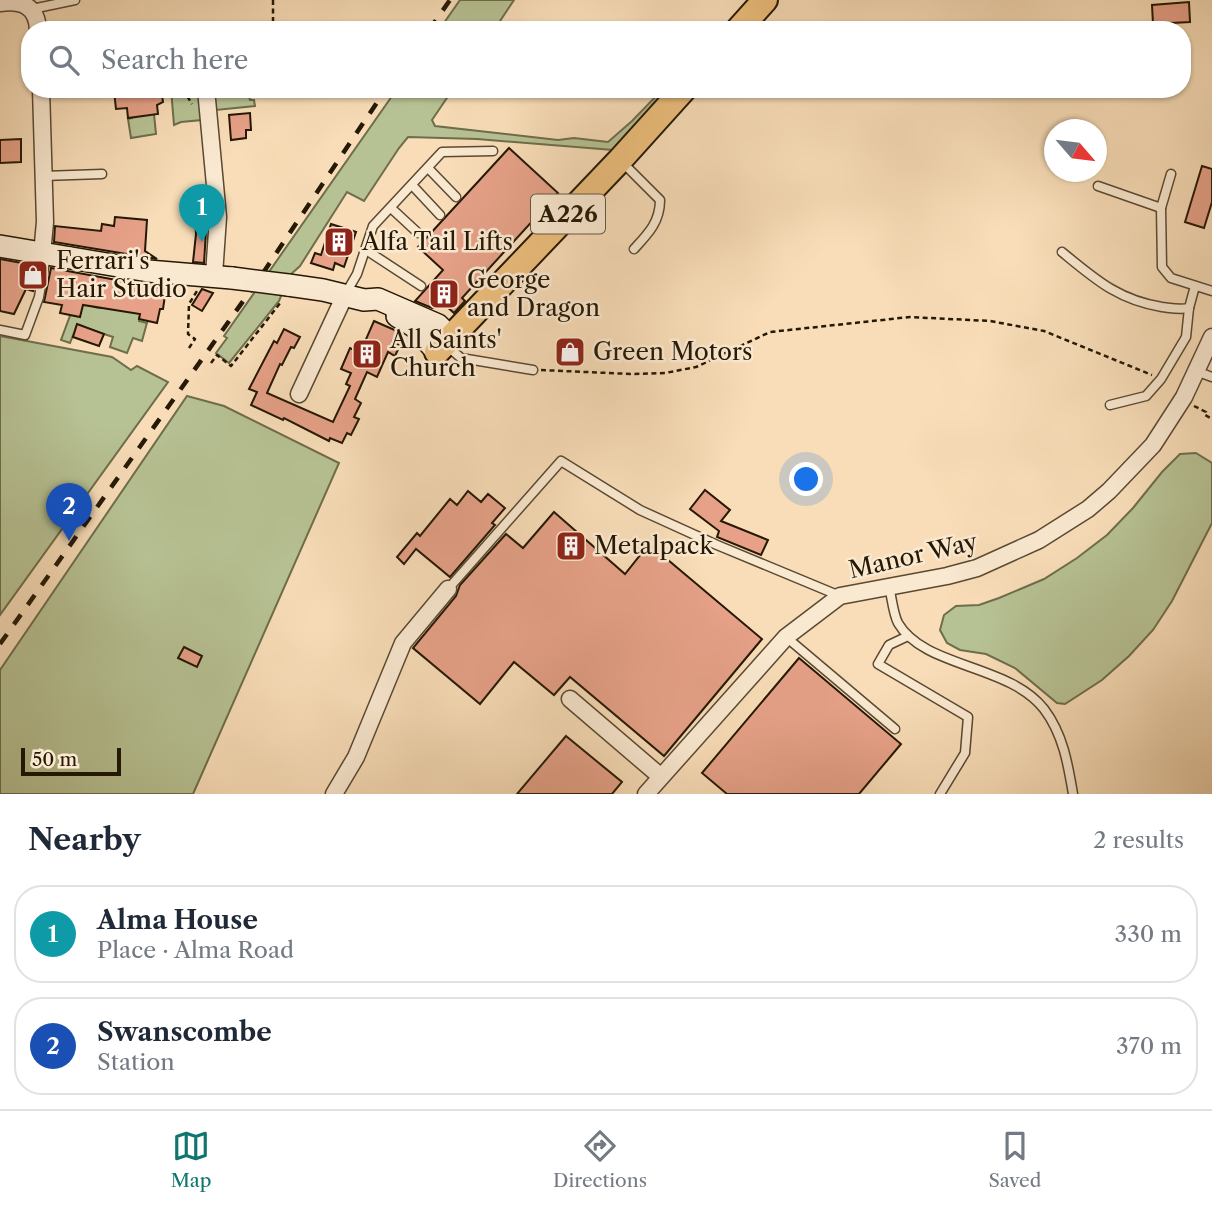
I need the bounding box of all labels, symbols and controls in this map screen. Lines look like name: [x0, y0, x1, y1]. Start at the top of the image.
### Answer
search box: [21, 21, 1191, 98]
icon: search: [45, 41, 83, 79]
text: Search here: [101, 44, 248, 76]
north arrow: [1044, 119, 1107, 182]
pin: 1: [179, 184, 225, 242]
road number: A226: [531, 195, 605, 234]
building icon: Alfa Tail Lifts: [322, 225, 356, 259]
place label: Alfa Tail Lifts: [361, 227, 513, 256]
place label: Ferrari's Hair Studio: [56, 246, 187, 303]
shop icon: Ferrari's Hair Studio: [16, 258, 50, 292]
place label: George and Dragon: [467, 265, 600, 322]
building icon: George and Dragon: [427, 277, 461, 311]
place label: All Saints' Church: [389, 325, 502, 382]
shop icon: Green Motors: [553, 335, 587, 369]
building icon: All Saints' Church: [350, 337, 384, 371]
place label: Green Motors: [593, 337, 753, 366]
your location: [789, 462, 823, 496]
pin: 2: [46, 483, 92, 541]
street label: Manor Way: [846, 526, 981, 584]
building icon: Metalpack: [554, 529, 588, 563]
place label: Metalpack: [594, 531, 714, 560]
scale bar: [21, 745, 121, 777]
text: 50 m: [32, 748, 77, 771]
text: Nearby: [28, 821, 141, 858]
text: 2 results: [1093, 826, 1184, 854]
text: Alma House: [97, 904, 258, 936]
text: 1: [48, 920, 58, 948]
text: 330 m: [1115, 920, 1182, 948]
text: Place · Alma Road: [97, 936, 294, 964]
text: Swanscombe: [97, 1016, 272, 1048]
text: 2: [46, 1032, 60, 1060]
text: 370 m: [1116, 1032, 1182, 1060]
text: Station: [97, 1048, 175, 1076]
tab: Map: [171, 1127, 212, 1192]
tab: Directions: [553, 1127, 647, 1192]
tab: Saved: [988, 1127, 1041, 1192]

